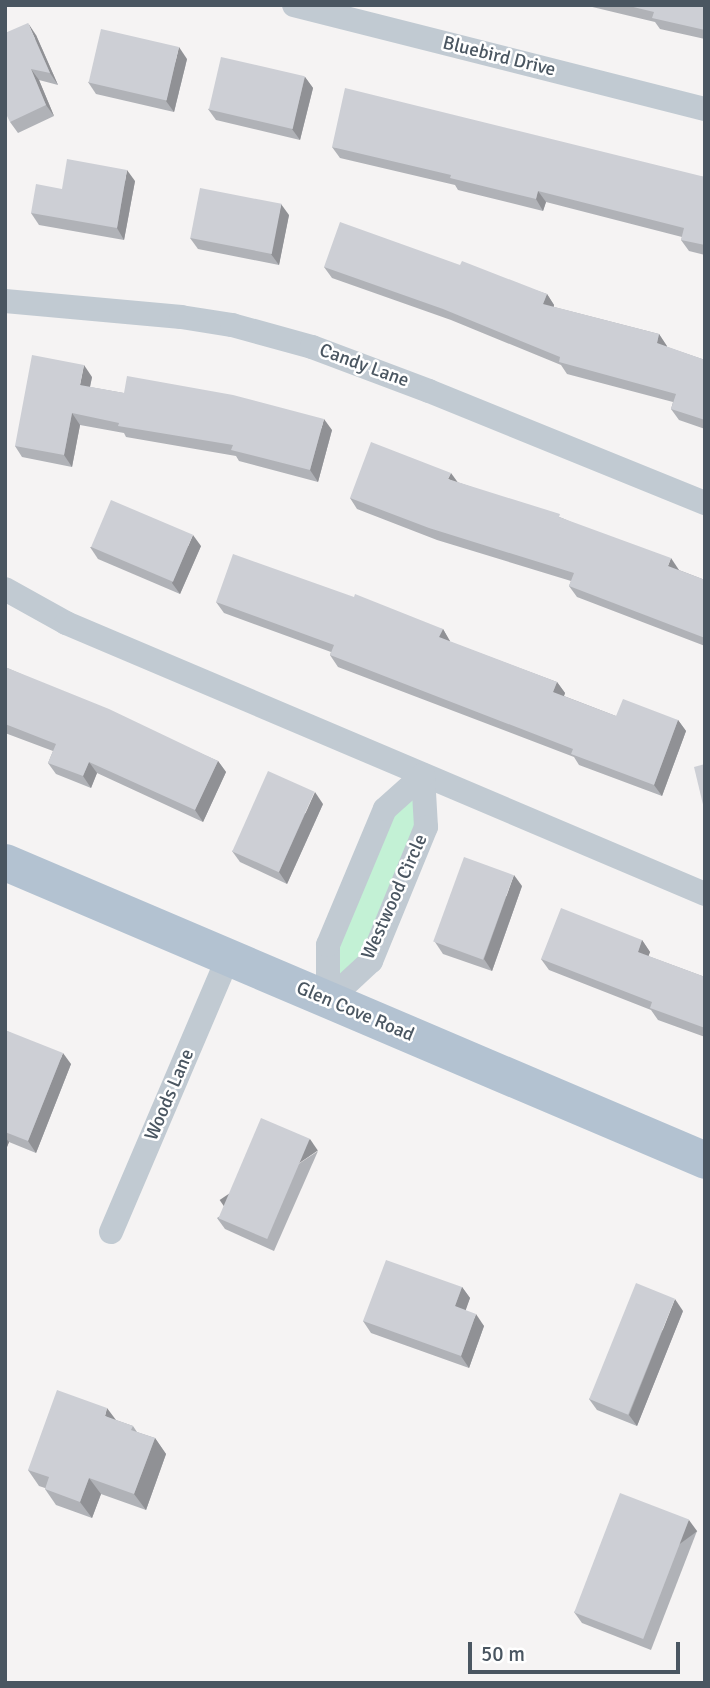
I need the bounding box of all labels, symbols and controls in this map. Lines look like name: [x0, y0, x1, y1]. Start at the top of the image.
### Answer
street label: Bluebird Drive: [440, 32, 558, 82]
street label: Candy Lane: [316, 339, 412, 393]
street label: Westwood Circle: [357, 831, 433, 963]
street label: Glen Cove Road: [293, 977, 417, 1047]
street label: Woods Lane: [141, 1046, 199, 1144]
scale bar: [472, 1628, 684, 1672]
text: 50 m: [481, 1641, 525, 1667]

